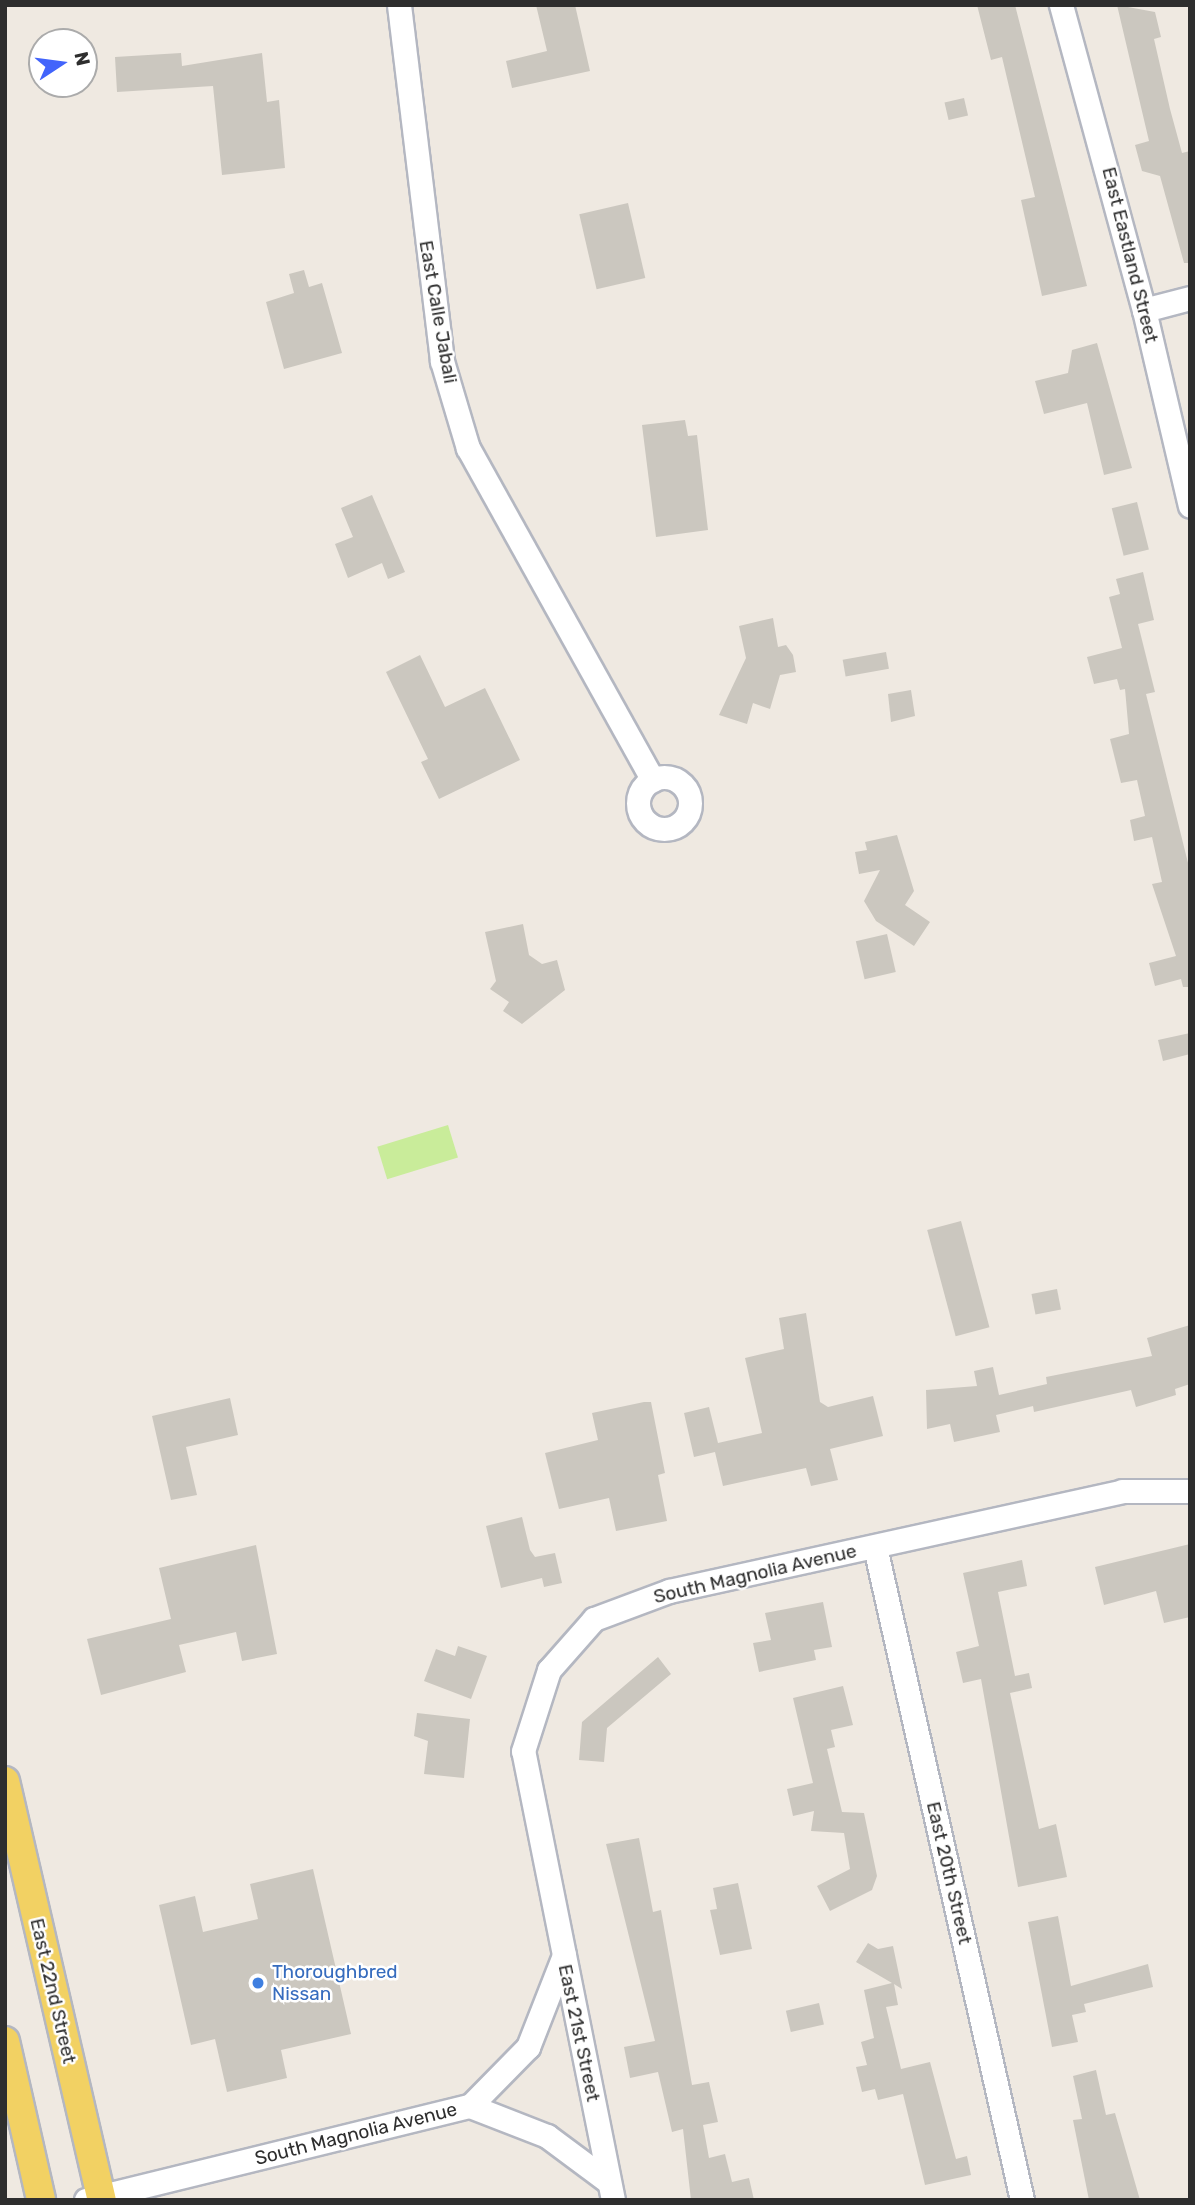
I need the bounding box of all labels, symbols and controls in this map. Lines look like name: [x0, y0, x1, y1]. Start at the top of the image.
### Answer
north arrow: [28, 28, 98, 98]
text: N: [69, 49, 95, 68]
street label: East Eastland Street: [1097, 165, 1163, 345]
street label: East Calle Jabali: [414, 239, 462, 385]
street label: South Magnolia Avenue: [651, 1539, 859, 1609]
street label: East 20th Street: [922, 1800, 976, 1946]
street label: East 22nd Street: [25, 1916, 81, 2066]
place label: Thoroughbred Nissan: [272, 1961, 398, 2005]
street label: East 21st Street: [553, 1962, 605, 2104]
marker: Thoroughbred Nissan: [250, 1975, 266, 1991]
street label: South Magnolia Avenue: [252, 2098, 460, 2170]

